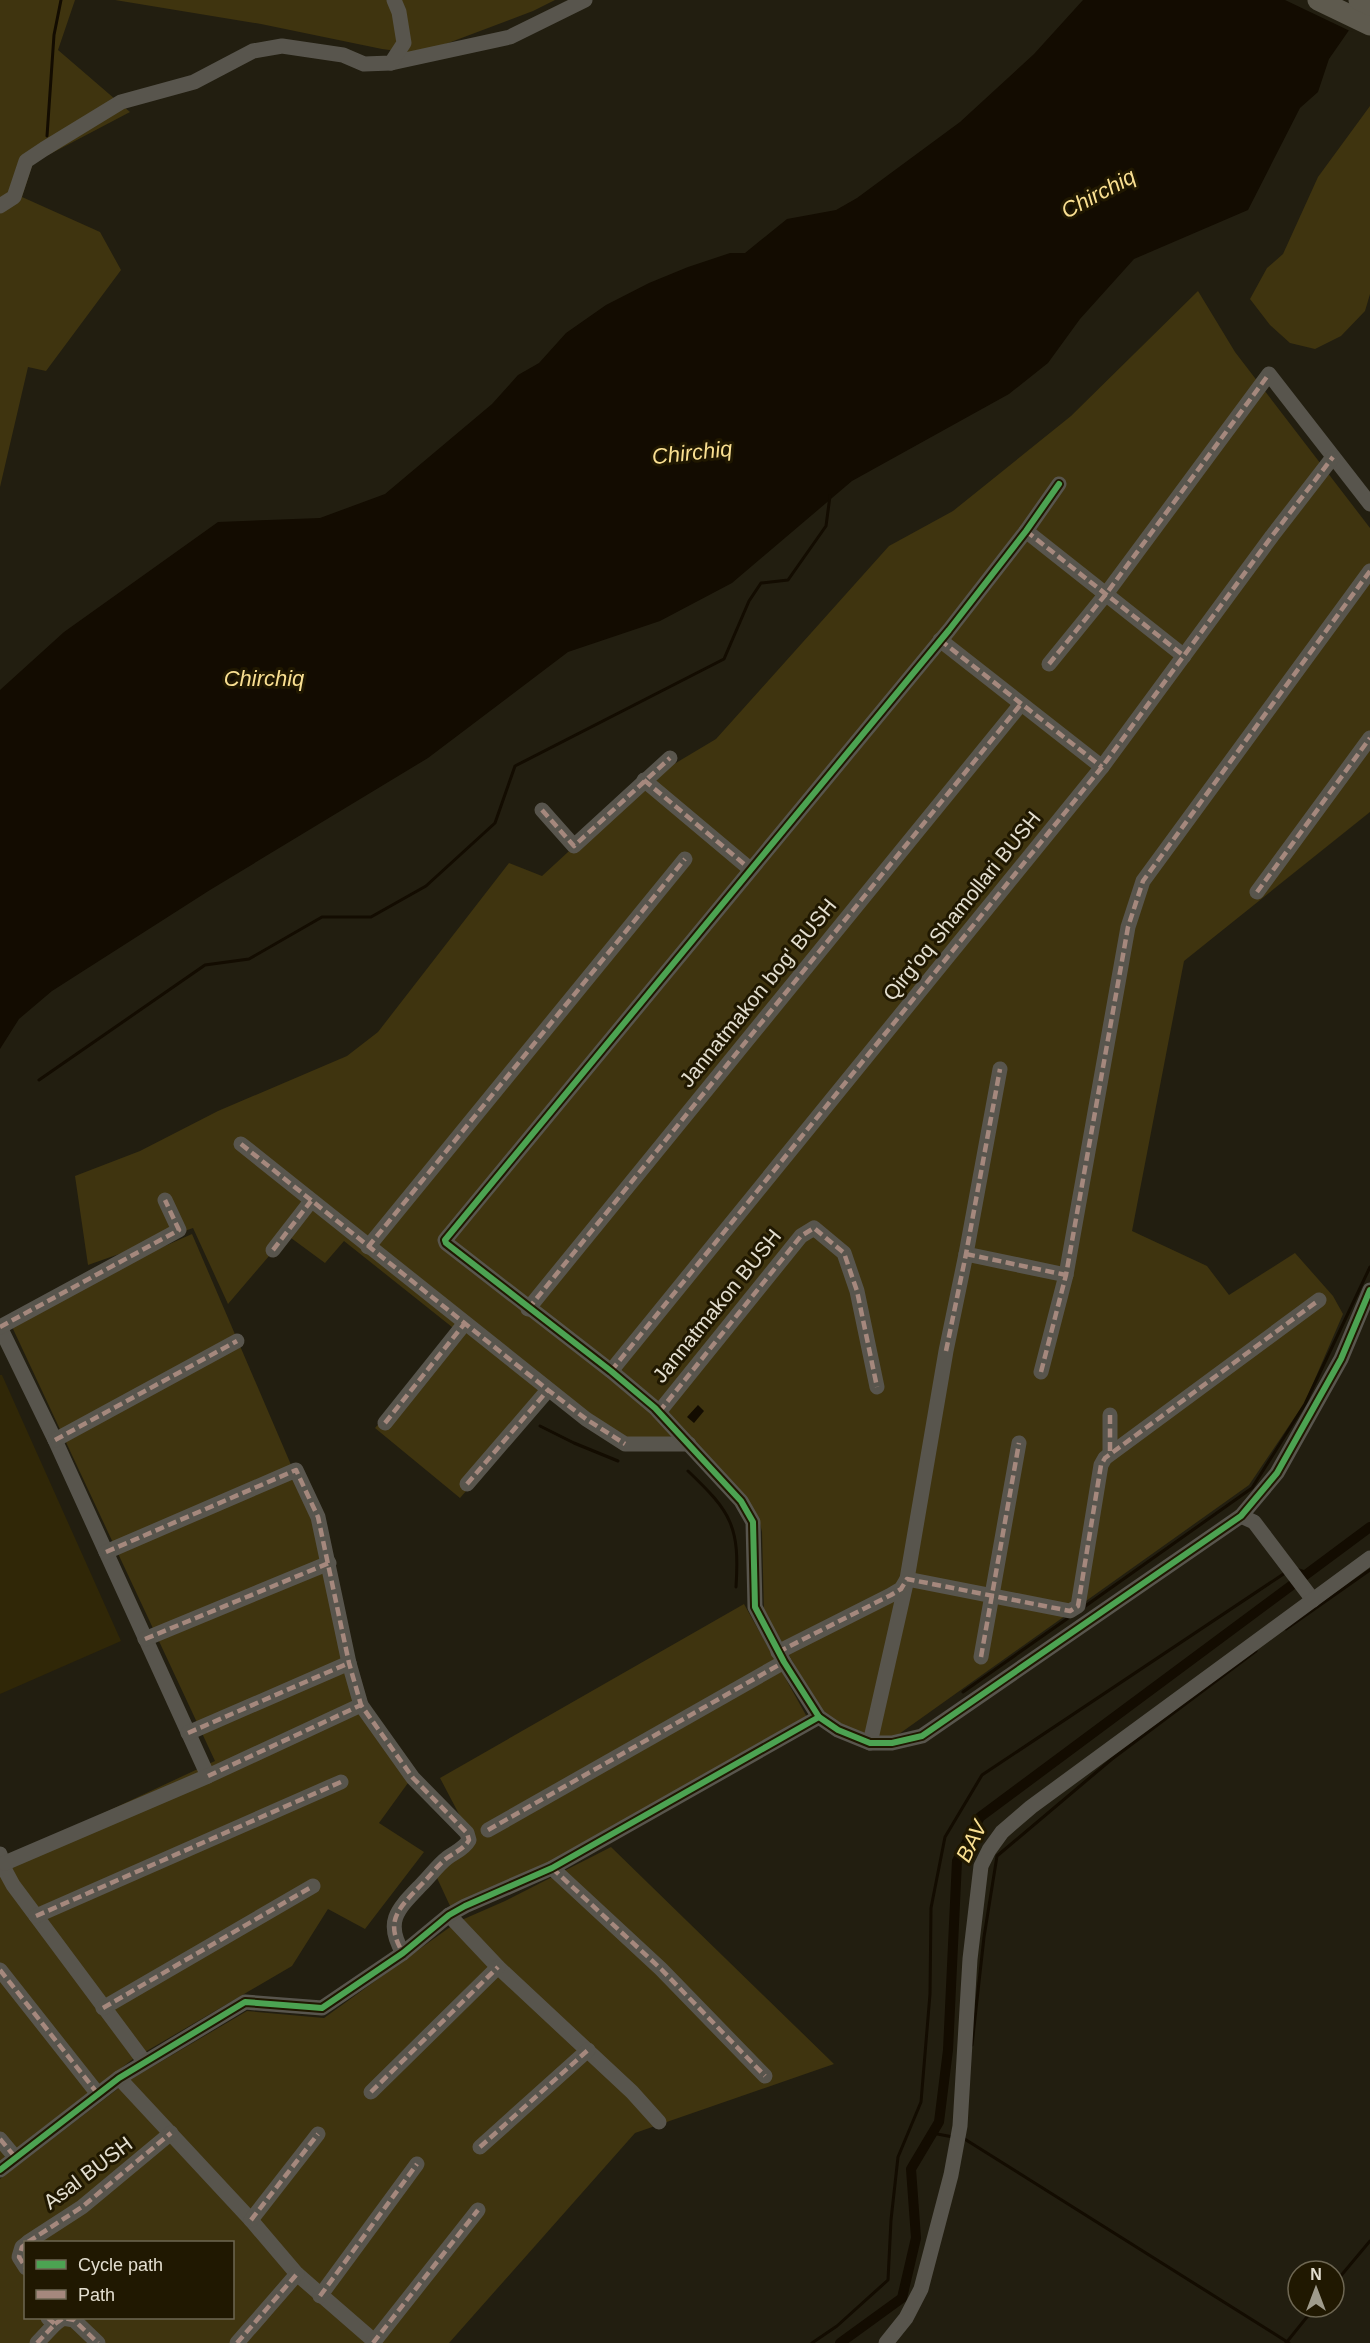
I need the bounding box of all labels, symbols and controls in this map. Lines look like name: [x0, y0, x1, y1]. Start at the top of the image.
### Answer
water label: Chirchiq: [1057, 163, 1140, 223]
water label: Chirchiq: [651, 436, 734, 469]
water label: Chirchiq: [224, 666, 305, 691]
street label: Qirg'oq Shamollari BUSH: [878, 807, 1045, 1005]
street label: Jannatmakon bog' BUSH: [675, 894, 841, 1091]
street label: Jannatmakon BUSH: [648, 1225, 785, 1387]
water label: BAV: [951, 1814, 993, 1866]
street label: Asal BUSH: [39, 2132, 137, 2213]
legend: [24, 2241, 234, 2319]
text: Cycle path: [78, 2255, 163, 2275]
north arrow: [1286, 2259, 1346, 2319]
text: N: [1310, 2266, 1322, 2283]
text: Path: [78, 2285, 115, 2305]

